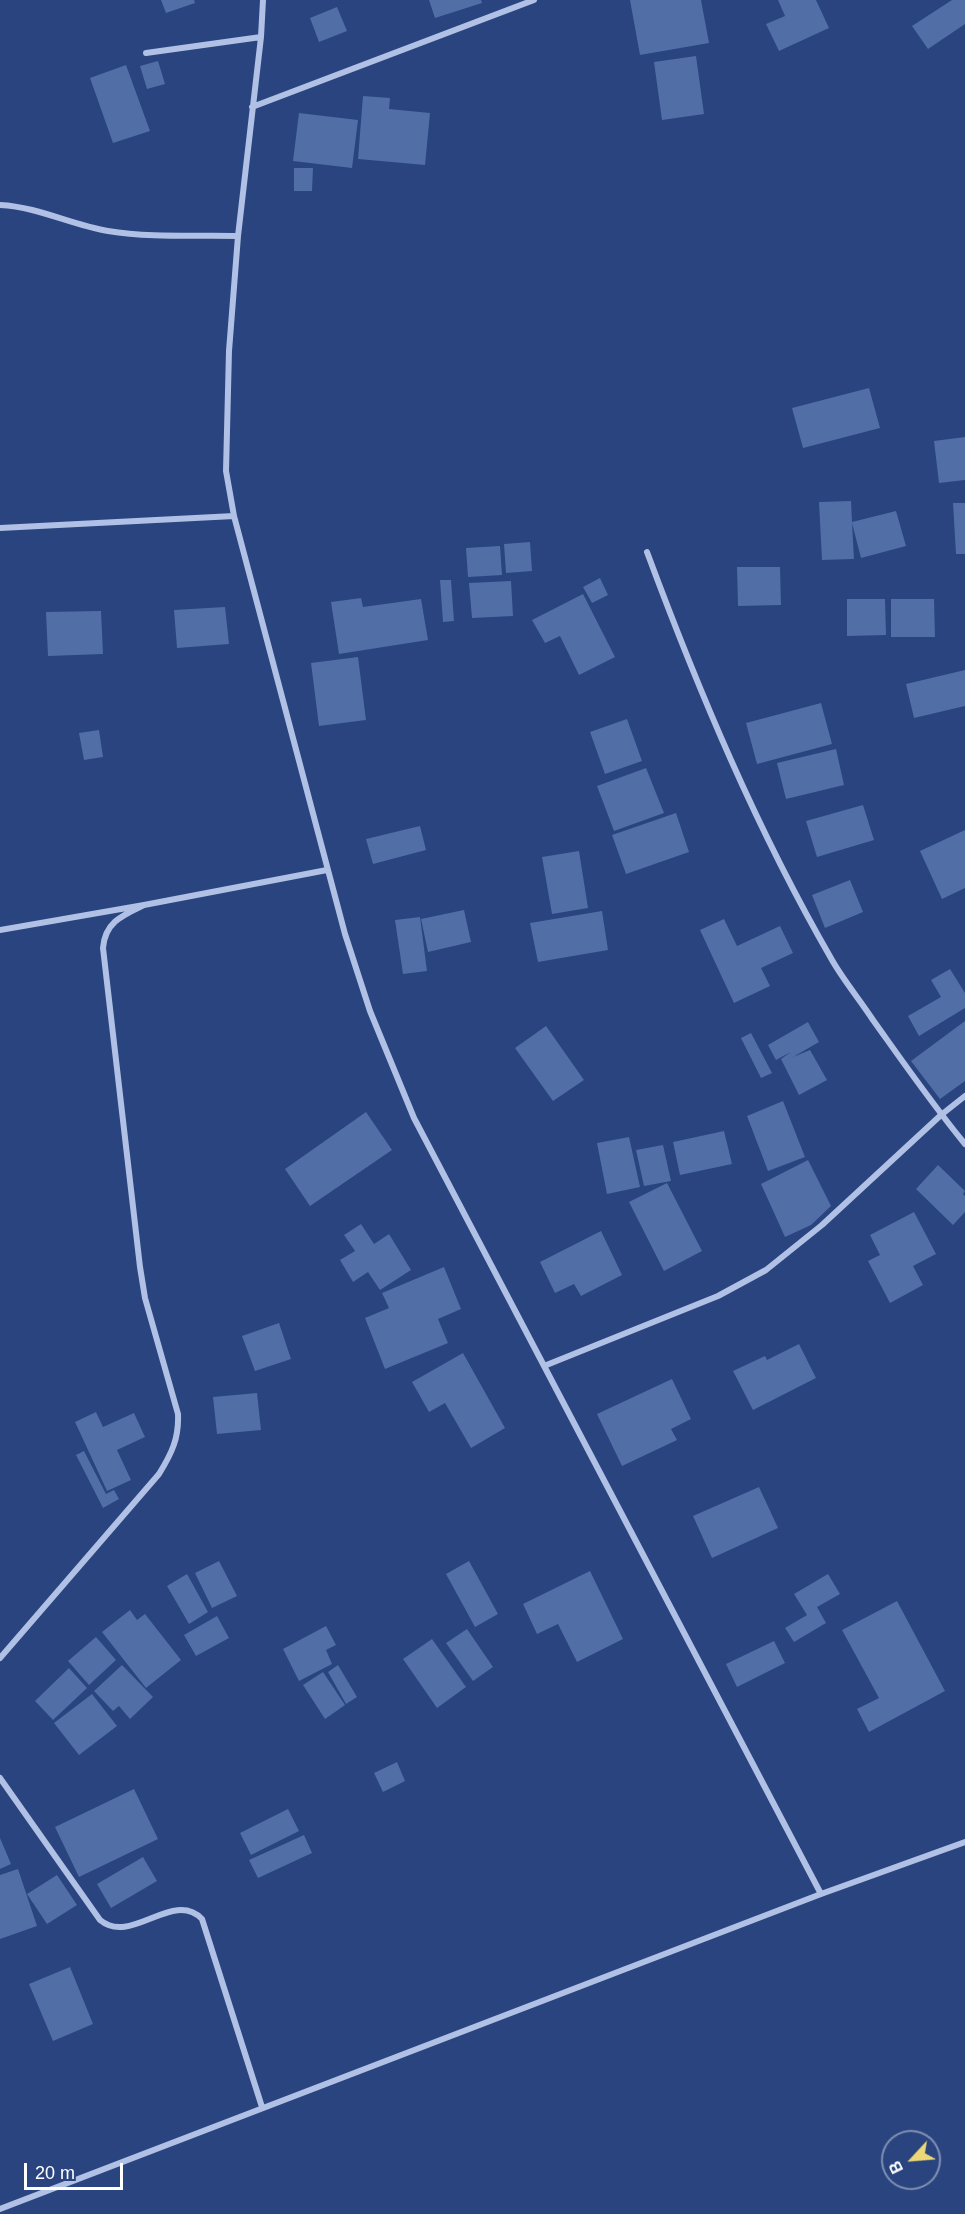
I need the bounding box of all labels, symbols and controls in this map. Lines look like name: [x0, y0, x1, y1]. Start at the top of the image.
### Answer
north arrow: [881, 2130, 941, 2190]
scale bar: [27, 2151, 126, 2189]
text: B: [886, 2158, 906, 2176]
text: 20 m: [35, 2163, 75, 2183]

